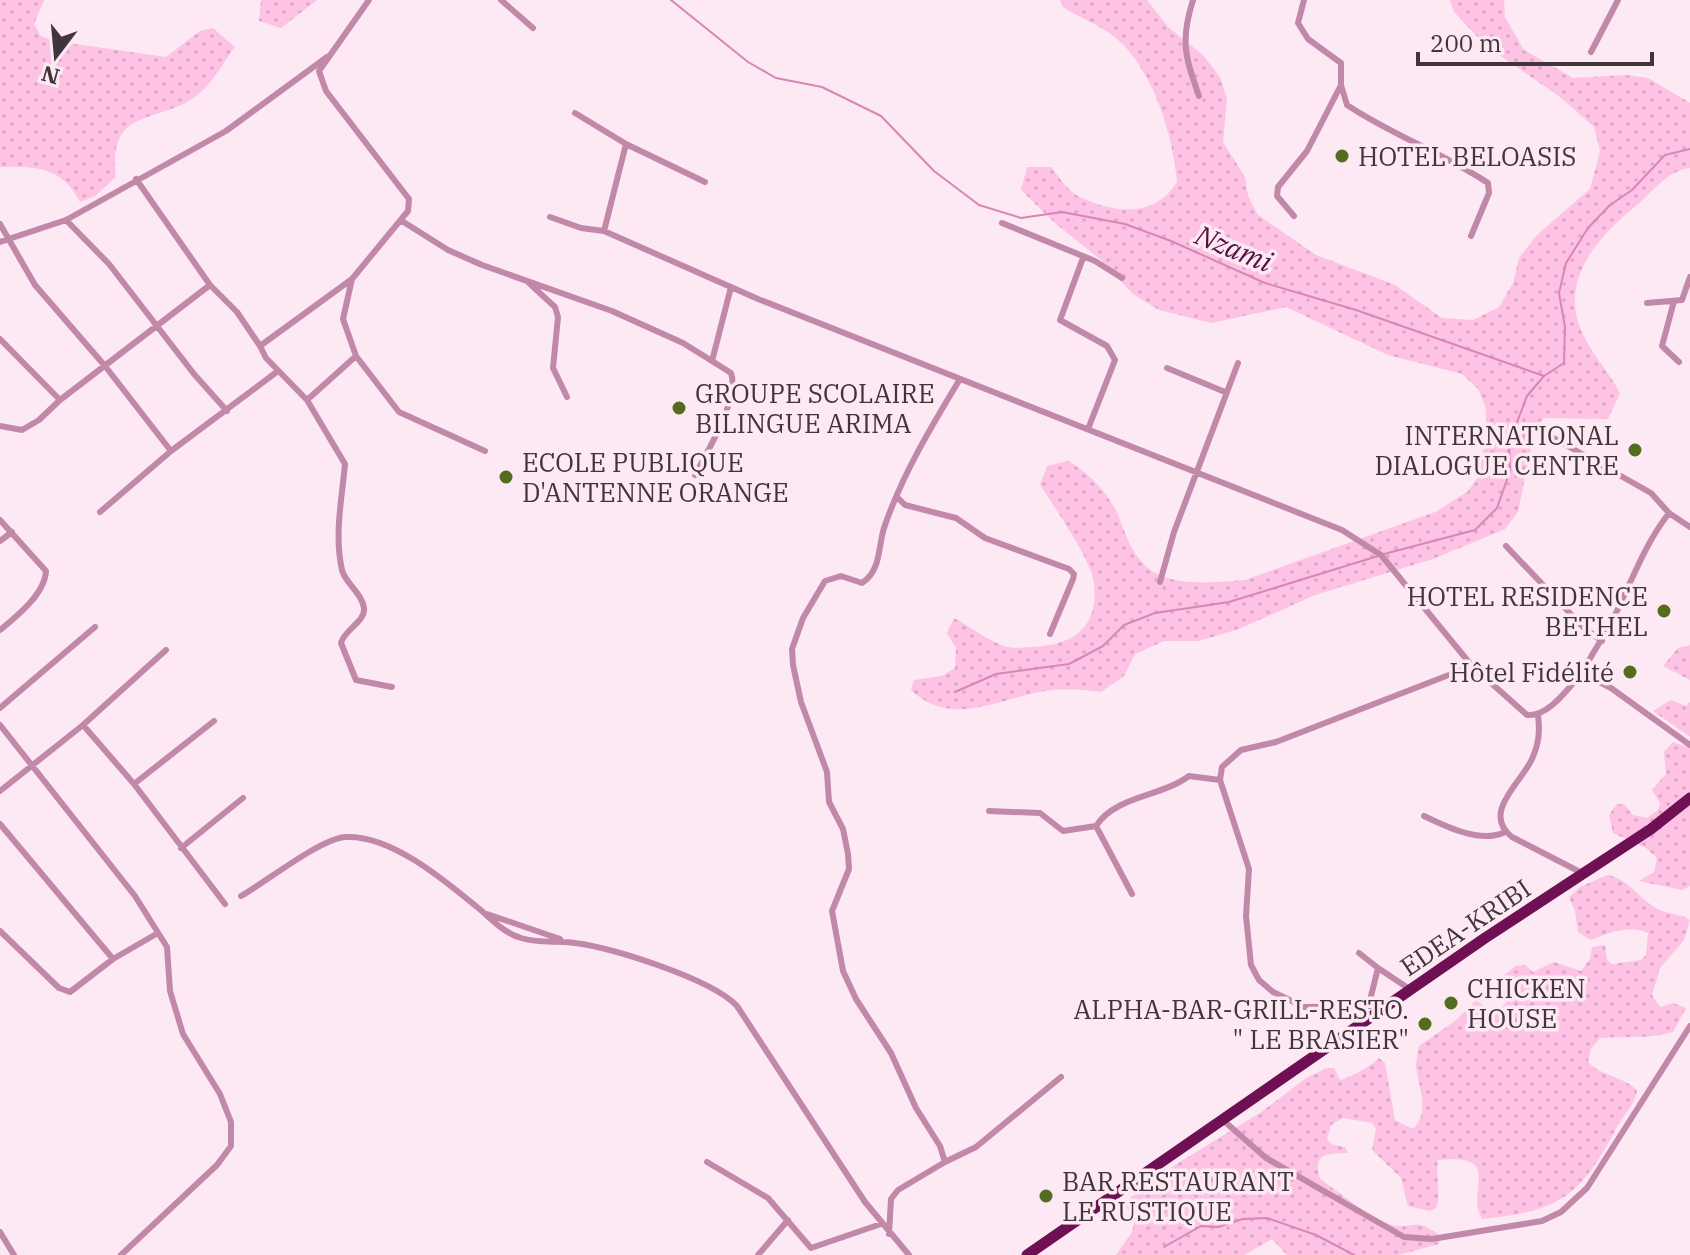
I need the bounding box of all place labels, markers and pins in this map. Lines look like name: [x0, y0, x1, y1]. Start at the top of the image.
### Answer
place label: HOTEL BELOASIS: [1358, 139, 1576, 173]
marker: HOTEL BELOASIS: [1333, 147, 1351, 165]
place label: GROUPE SCOLAIRE BILINGUE ARIMA: [695, 376, 935, 440]
marker: GROUPE SCOLAIRE BILINGUE ARIMA: [670, 399, 688, 417]
place label: INTERNATIONAL DIALOGUE CENTRE: [1374, 418, 1619, 482]
marker: INTERNATIONAL DIALOGUE CENTRE: [1626, 441, 1644, 459]
place label: ECOLE PUBLIQUE D'ANTENNE ORANGE: [522, 445, 789, 509]
marker: ECOLE PUBLIQUE D'ANTENNE ORANGE: [497, 468, 515, 486]
place label: HOTEL RESIDENCE BETHEL: [1407, 579, 1648, 643]
marker: HOTEL RESIDENCE BETHEL: [1655, 602, 1673, 620]
place label: Hôtel Fidélité: [1449, 655, 1614, 689]
marker: Hôtel Fidélité: [1621, 663, 1639, 681]
place label: CHICKEN HOUSE: [1467, 971, 1585, 1035]
place label: ALPHA-BAR-GRILL-RESTO. " LE BRASIER": [1074, 992, 1409, 1056]
marker: CHICKEN HOUSE: [1442, 994, 1460, 1012]
marker: ALPHA-BAR-GRILL-RESTO. " LE BRASIER": [1416, 1015, 1434, 1033]
place label: BAR RESTAURANT LE RUSTIQUE: [1062, 1164, 1294, 1228]
marker: BAR RESTAURANT LE RUSTIQUE: [1037, 1187, 1055, 1205]

